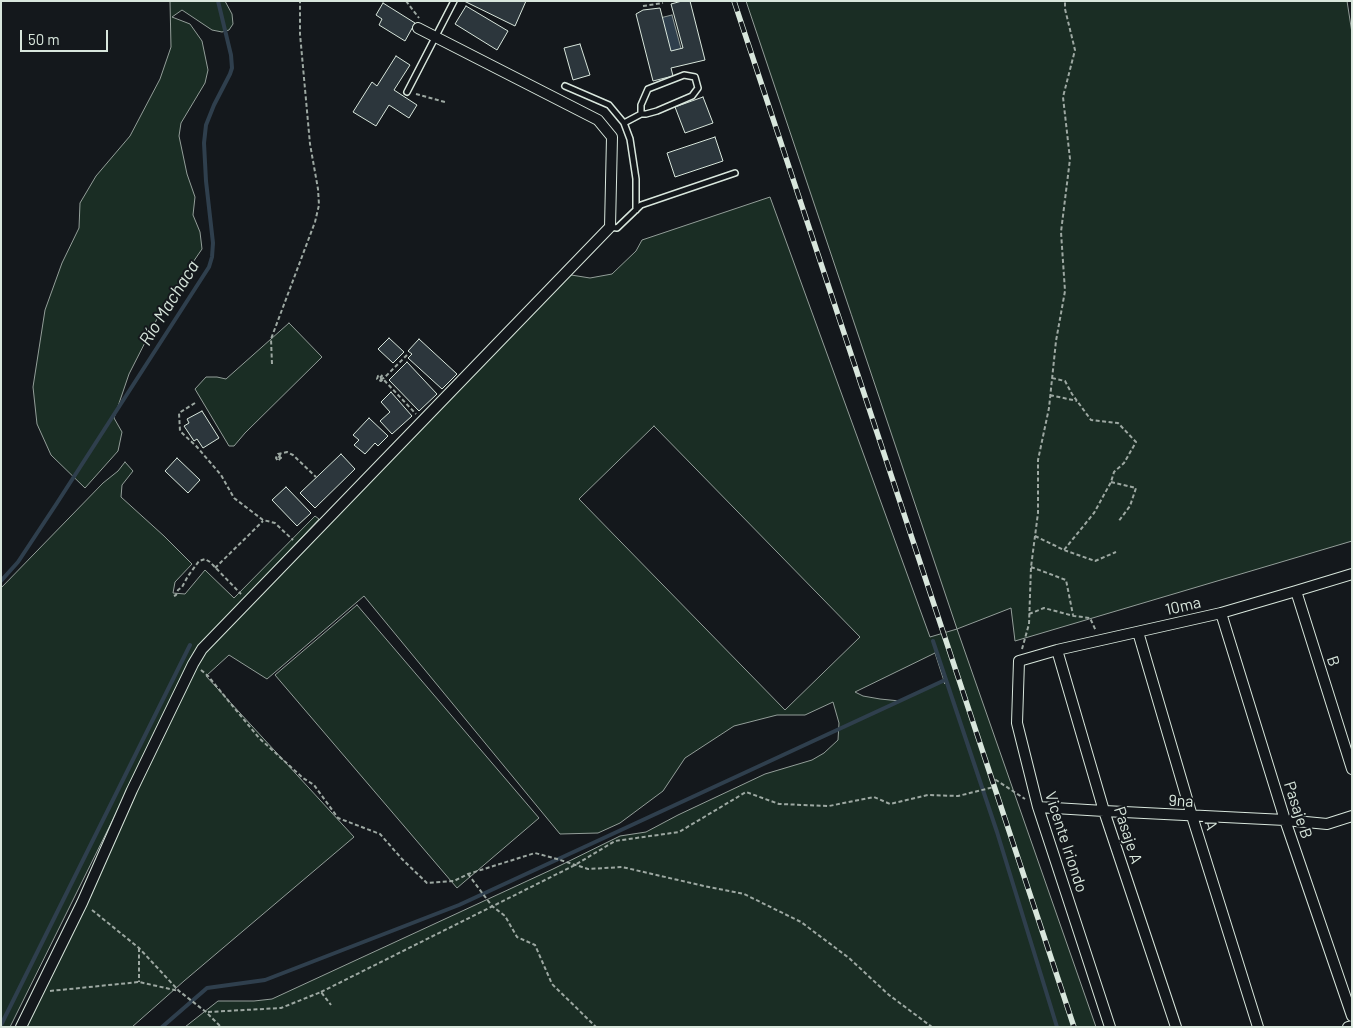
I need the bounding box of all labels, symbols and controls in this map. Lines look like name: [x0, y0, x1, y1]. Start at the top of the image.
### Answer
scale bar: [22, 20, 110, 52]
text: 50 m: [28, 30, 60, 48]
water label: Río Machaca: [134, 257, 204, 349]
street label: 10ma: [1163, 593, 1203, 619]
street label: B: [1322, 653, 1344, 669]
street label: Pasaje B: [1280, 779, 1316, 841]
street label: Vicente Iriondo: [1041, 789, 1091, 895]
street label: 9na: [1168, 791, 1194, 811]
street label: Pasaje A: [1110, 804, 1146, 866]
street label: A: [1200, 818, 1222, 832]

